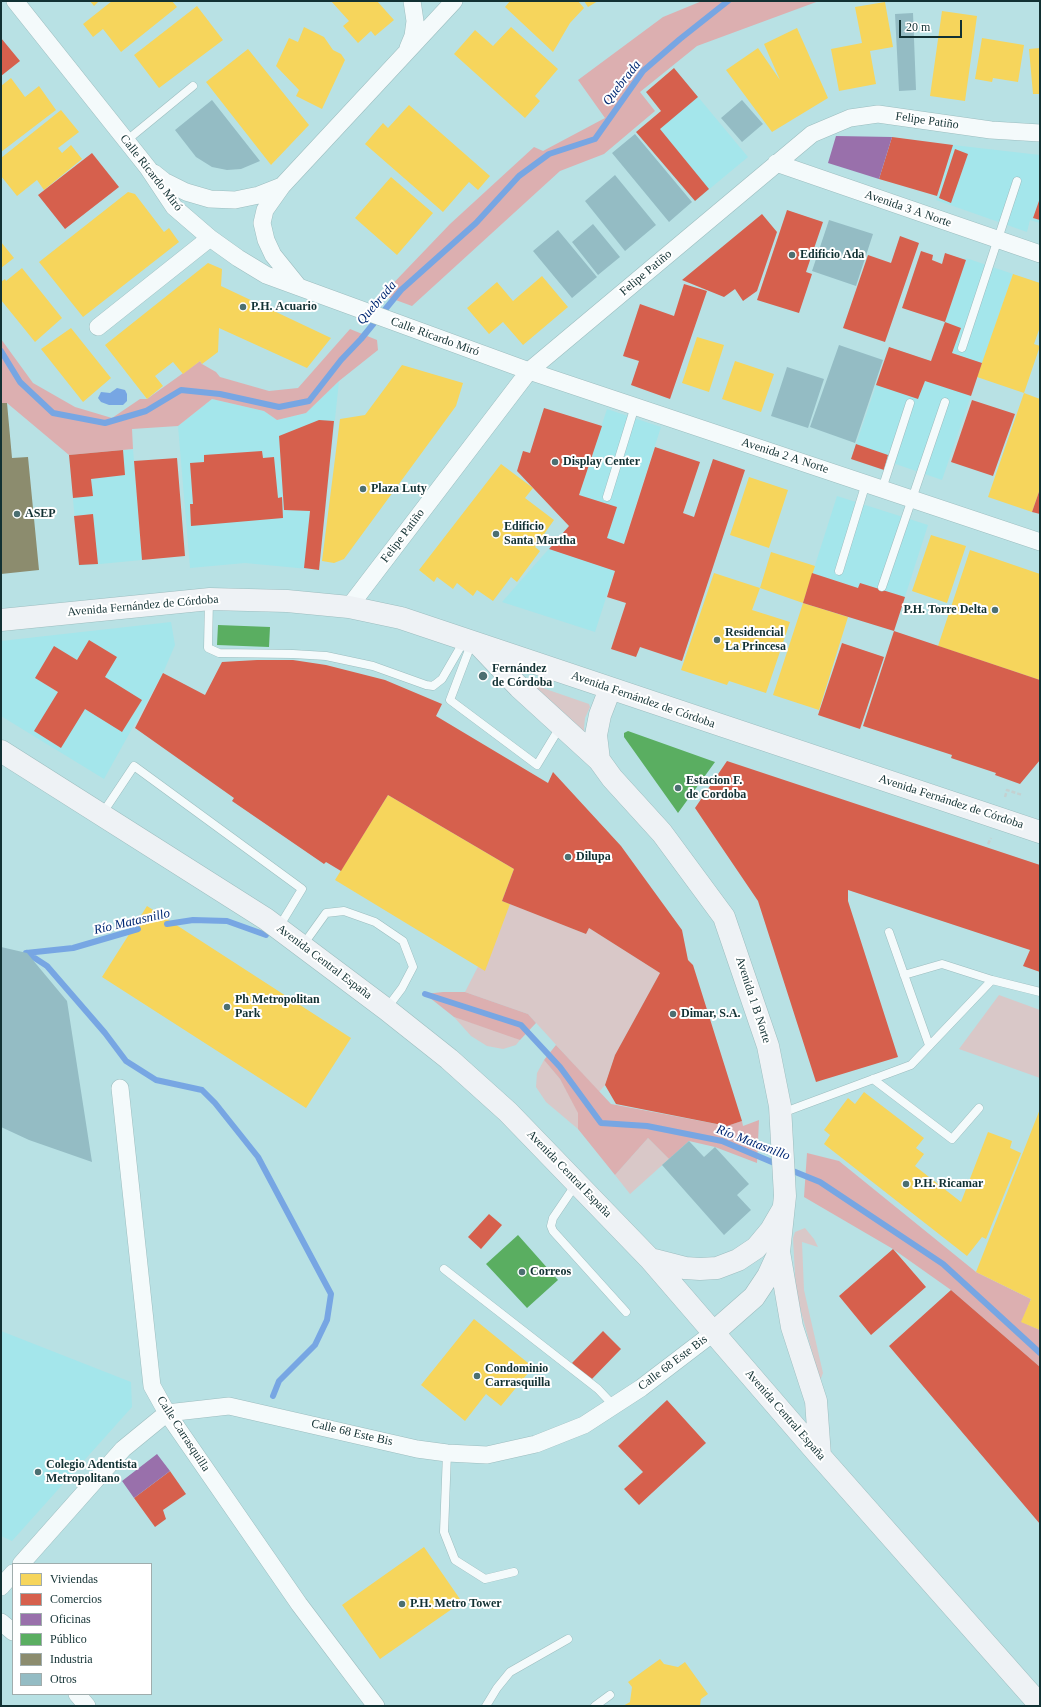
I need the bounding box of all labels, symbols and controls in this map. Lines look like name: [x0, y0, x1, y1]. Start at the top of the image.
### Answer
scale bar: [901, 12, 964, 38]
text: 20 m: [906, 20, 930, 34]
water label: Quebrada: [600, 57, 644, 109]
street label: Felipe Patiño: [894, 109, 960, 133]
street label: Calle Ricardo Miró: [117, 132, 185, 214]
street label: Avenida 3 A Norte: [863, 187, 953, 231]
street label: Felipe Patiño: [617, 247, 675, 299]
place label: Edificio Ada: [800, 248, 864, 262]
marker: Edificio Ada: [787, 250, 797, 260]
water label: Quebrada: [354, 278, 400, 328]
place label: P.H. Acuario: [251, 300, 317, 314]
marker: P.H. Acuario: [238, 302, 248, 312]
street label: Calle Ricardo Miró: [389, 314, 481, 360]
street label: Avenida 2 A Norte: [740, 435, 830, 477]
place label: Display Center: [563, 455, 640, 469]
marker: Display Center: [550, 457, 560, 467]
place label: Plaza Luty: [371, 482, 427, 496]
marker: Plaza Luty: [358, 484, 368, 494]
street label: Felipe Patiño: [378, 506, 428, 566]
place label: ASEP: [25, 507, 56, 521]
marker: ASEP: [12, 509, 22, 519]
place label: Edificio Santa Martha: [504, 520, 576, 548]
marker: Edificio Santa Martha: [491, 529, 501, 539]
street label: Avenida Fernández de Córdoba: [67, 592, 219, 620]
place label: P.H. Torre Delta: [903, 603, 987, 617]
marker: P.H. Torre Delta: [990, 605, 1000, 615]
place label: Residencial La Princesa: [725, 626, 786, 654]
marker: Residencial La Princesa: [712, 635, 722, 645]
place label: Fernández de Córdoba: [492, 662, 552, 690]
street label: Avenida Fernández de Córdoba: [569, 669, 717, 731]
marker: Fernández de Córdoba: [477, 670, 489, 682]
street label: Avenida Fernández de Córdoba: [877, 772, 1025, 832]
place label: Estacion F. de Cordoba: [686, 774, 746, 802]
marker: Estacion F. de Cordoba: [673, 783, 683, 793]
place label: Dilupa: [576, 850, 611, 864]
marker: Dilupa: [563, 852, 573, 862]
water label: Río Matasnillo: [92, 906, 172, 938]
street label: Avenida Central España: [273, 921, 375, 1003]
street label: Avenida 1 B Norte: [732, 955, 774, 1045]
place label: Ph Metropolitan Park: [235, 993, 320, 1021]
marker: Ph Metropolitan Park: [222, 1002, 232, 1012]
place label: Dimar, S.A.: [681, 1007, 741, 1021]
marker: Dimar, S.A.: [668, 1009, 678, 1019]
water label: Río Matasnillo: [714, 1122, 792, 1164]
street label: Avenida Central España: [524, 1127, 614, 1221]
place label: P.H. Ricamar: [914, 1177, 983, 1191]
marker: P.H. Ricamar: [901, 1179, 911, 1189]
place label: Correos: [530, 1265, 571, 1279]
marker: Correos: [517, 1267, 527, 1277]
street label: Calle 68 Este Bis: [636, 1332, 710, 1394]
place label: Condominio Carrasquilla: [485, 1362, 550, 1390]
street label: Avenida Central España: [742, 1367, 828, 1463]
marker: Condominio Carrasquilla: [472, 1371, 482, 1381]
street label: Calle Carrasquilla: [153, 1394, 213, 1474]
street label: Calle 68 Este Bis: [310, 1417, 394, 1449]
place label: Colegio Adentista Metropolitano: [46, 1458, 137, 1486]
marker: Colegio Adentista Metropolitano: [33, 1467, 43, 1477]
legend: [12, 1563, 152, 1695]
text: Viviendas: [50, 1572, 98, 1586]
text: Comercios: [50, 1592, 102, 1606]
place label: P.H. Metro Tower: [410, 1597, 502, 1611]
marker: P.H. Metro Tower: [397, 1599, 407, 1609]
text: Oficinas: [50, 1612, 91, 1626]
text: Público: [50, 1632, 87, 1646]
text: Industria: [50, 1652, 93, 1666]
text: Otros: [50, 1672, 77, 1686]

